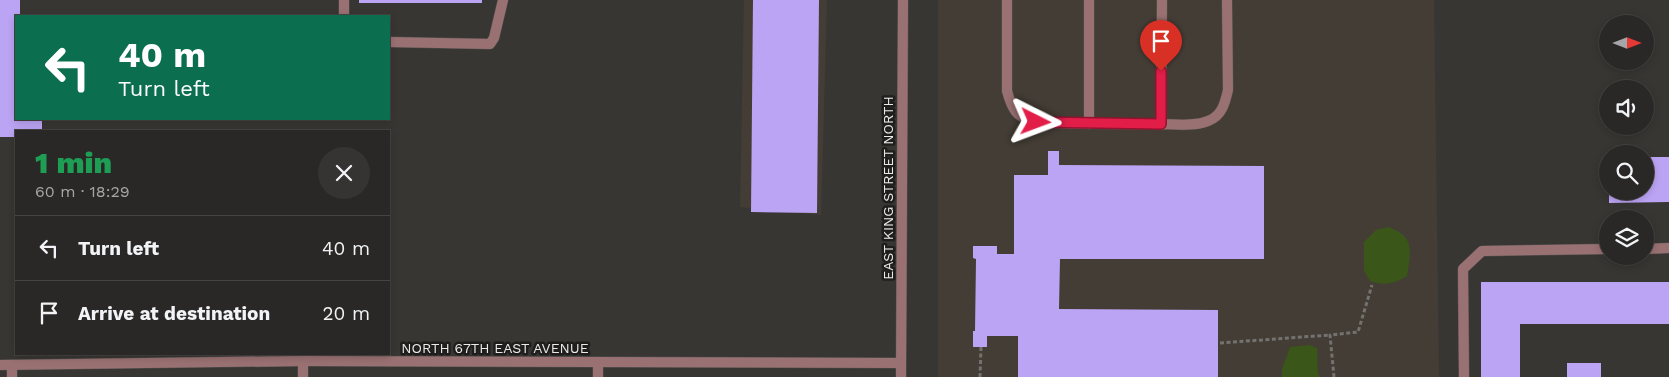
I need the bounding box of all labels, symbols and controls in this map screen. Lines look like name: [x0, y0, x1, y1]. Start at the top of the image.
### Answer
north arrow: [1599, 15, 1654, 70]
map controls: [1599, 15, 1654, 265]
pin: [1140, 20, 1182, 71]
icon: arrive: [1147, 27, 1175, 55]
text: 40 m: [118, 34, 206, 76]
icon: left: [35, 35, 100, 100]
text: Turn left: [118, 76, 210, 101]
button: sound: [1599, 80, 1654, 135]
position arrow: [1009, 95, 1061, 147]
street label: EAST KING STREET NORTH: [880, 96, 896, 280]
text: 1 min: [35, 145, 112, 180]
button: search: [1599, 145, 1654, 200]
button: close: [318, 147, 370, 199]
text: 60 m · 18:29: [35, 182, 130, 201]
button: layers: [1599, 210, 1654, 265]
icon: left: [35, 234, 63, 262]
text: Turn left: [78, 237, 159, 260]
text: 40 m: [322, 237, 370, 260]
icon: arrive: [35, 299, 63, 327]
text: Arrive at destination: [78, 302, 270, 325]
text: 20 m: [323, 302, 370, 325]
street label: NORTH 67TH EAST AVENUE: [401, 340, 589, 356]

